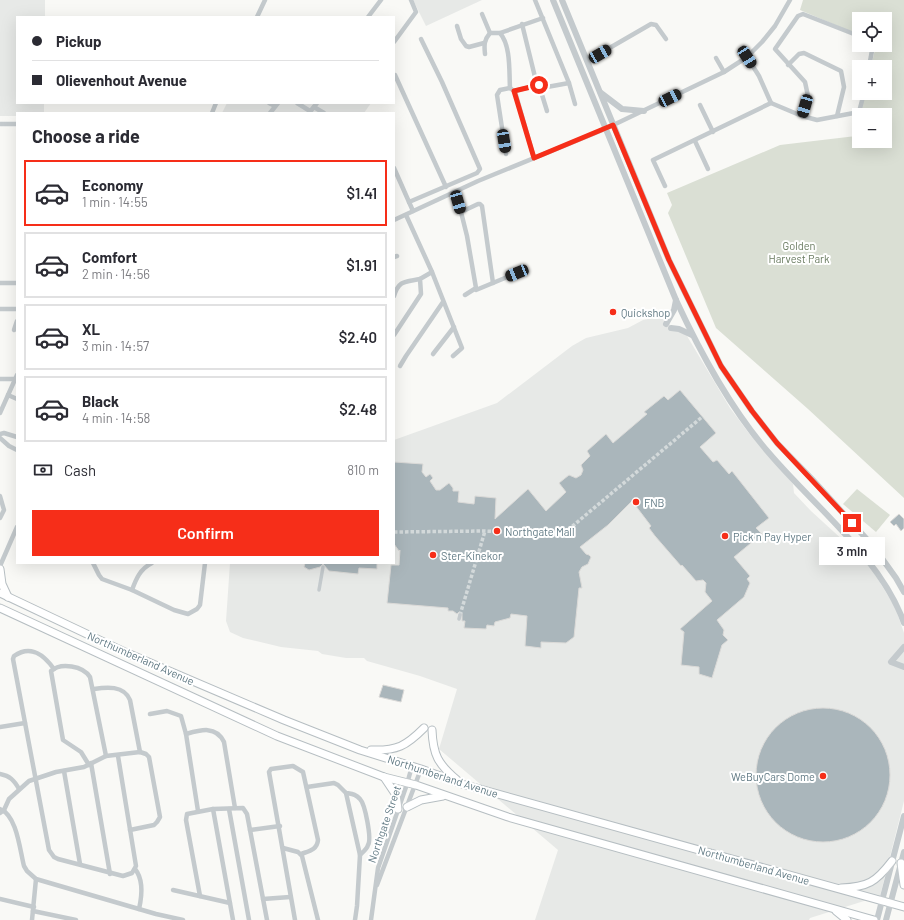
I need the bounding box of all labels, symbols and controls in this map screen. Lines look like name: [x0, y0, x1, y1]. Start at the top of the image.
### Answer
map controls: [852, 12, 892, 148]
button: locate: [852, 12, 892, 52]
text: Pickup: [56, 32, 102, 50]
car: [587, 43, 613, 65]
car: [735, 44, 759, 70]
button: +: [852, 60, 892, 100]
text: Olievenhout Avenue: [56, 71, 187, 89]
route start: [530, 76, 548, 94]
car: [657, 87, 683, 109]
car: [796, 93, 814, 119]
button: −: [852, 108, 892, 148]
text: Choose a ride: [32, 125, 140, 147]
car: [496, 128, 512, 154]
icon: car: [34, 175, 70, 211]
text: Economy: [82, 176, 143, 194]
text: $1.41: [346, 184, 377, 202]
car: [449, 189, 467, 215]
text: 1 min · 14:55: [82, 194, 148, 210]
park label: Golden Harvest Park: [768, 239, 830, 265]
icon: car: [34, 247, 70, 283]
text: Comfort: [82, 248, 137, 266]
text: $1.91: [346, 256, 377, 274]
car: [504, 263, 530, 283]
text: 2 min · 14:56: [82, 266, 150, 282]
place label: Quickshop: [621, 306, 670, 319]
marker: Quickshop: [608, 307, 618, 317]
icon: car: [34, 319, 70, 355]
text: XL: [82, 320, 100, 338]
text: $2.40: [339, 328, 377, 346]
text: 3 min · 14:57: [82, 338, 149, 354]
icon: car: [34, 391, 70, 427]
text: Black: [82, 392, 119, 410]
text: $2.48: [339, 400, 377, 418]
text: 4 min · 14:58: [82, 410, 150, 426]
icon: cash: [32, 459, 54, 481]
text: Cash: [64, 461, 96, 479]
text: 810 m: [347, 462, 379, 478]
place label: FNB: [644, 496, 665, 509]
marker: FNB: [631, 497, 641, 507]
button: Confirm: [32, 510, 379, 556]
route end: [843, 514, 861, 532]
place label: Northgate Mall: [505, 525, 574, 538]
marker: Northgate Mall: [492, 526, 502, 536]
place label: Pick n Pay Hyper: [733, 530, 811, 543]
marker: Pick n Pay Hyper: [720, 531, 730, 541]
callout: 3 min: [819, 537, 885, 565]
text: 3 min: [837, 543, 867, 559]
place label: Ster-Kinekor: [441, 549, 502, 562]
marker: Ster-Kinekor: [428, 550, 438, 560]
street label: Northumberland Avenue: [86, 629, 197, 687]
street label: Northumberland Avenue: [386, 752, 500, 800]
place label: WeBuyCars Dome: [731, 770, 815, 783]
marker: WeBuyCars Dome: [818, 771, 828, 781]
street label: Northgate Street: [365, 784, 403, 864]
street label: Northumberland Avenue: [697, 843, 811, 887]

